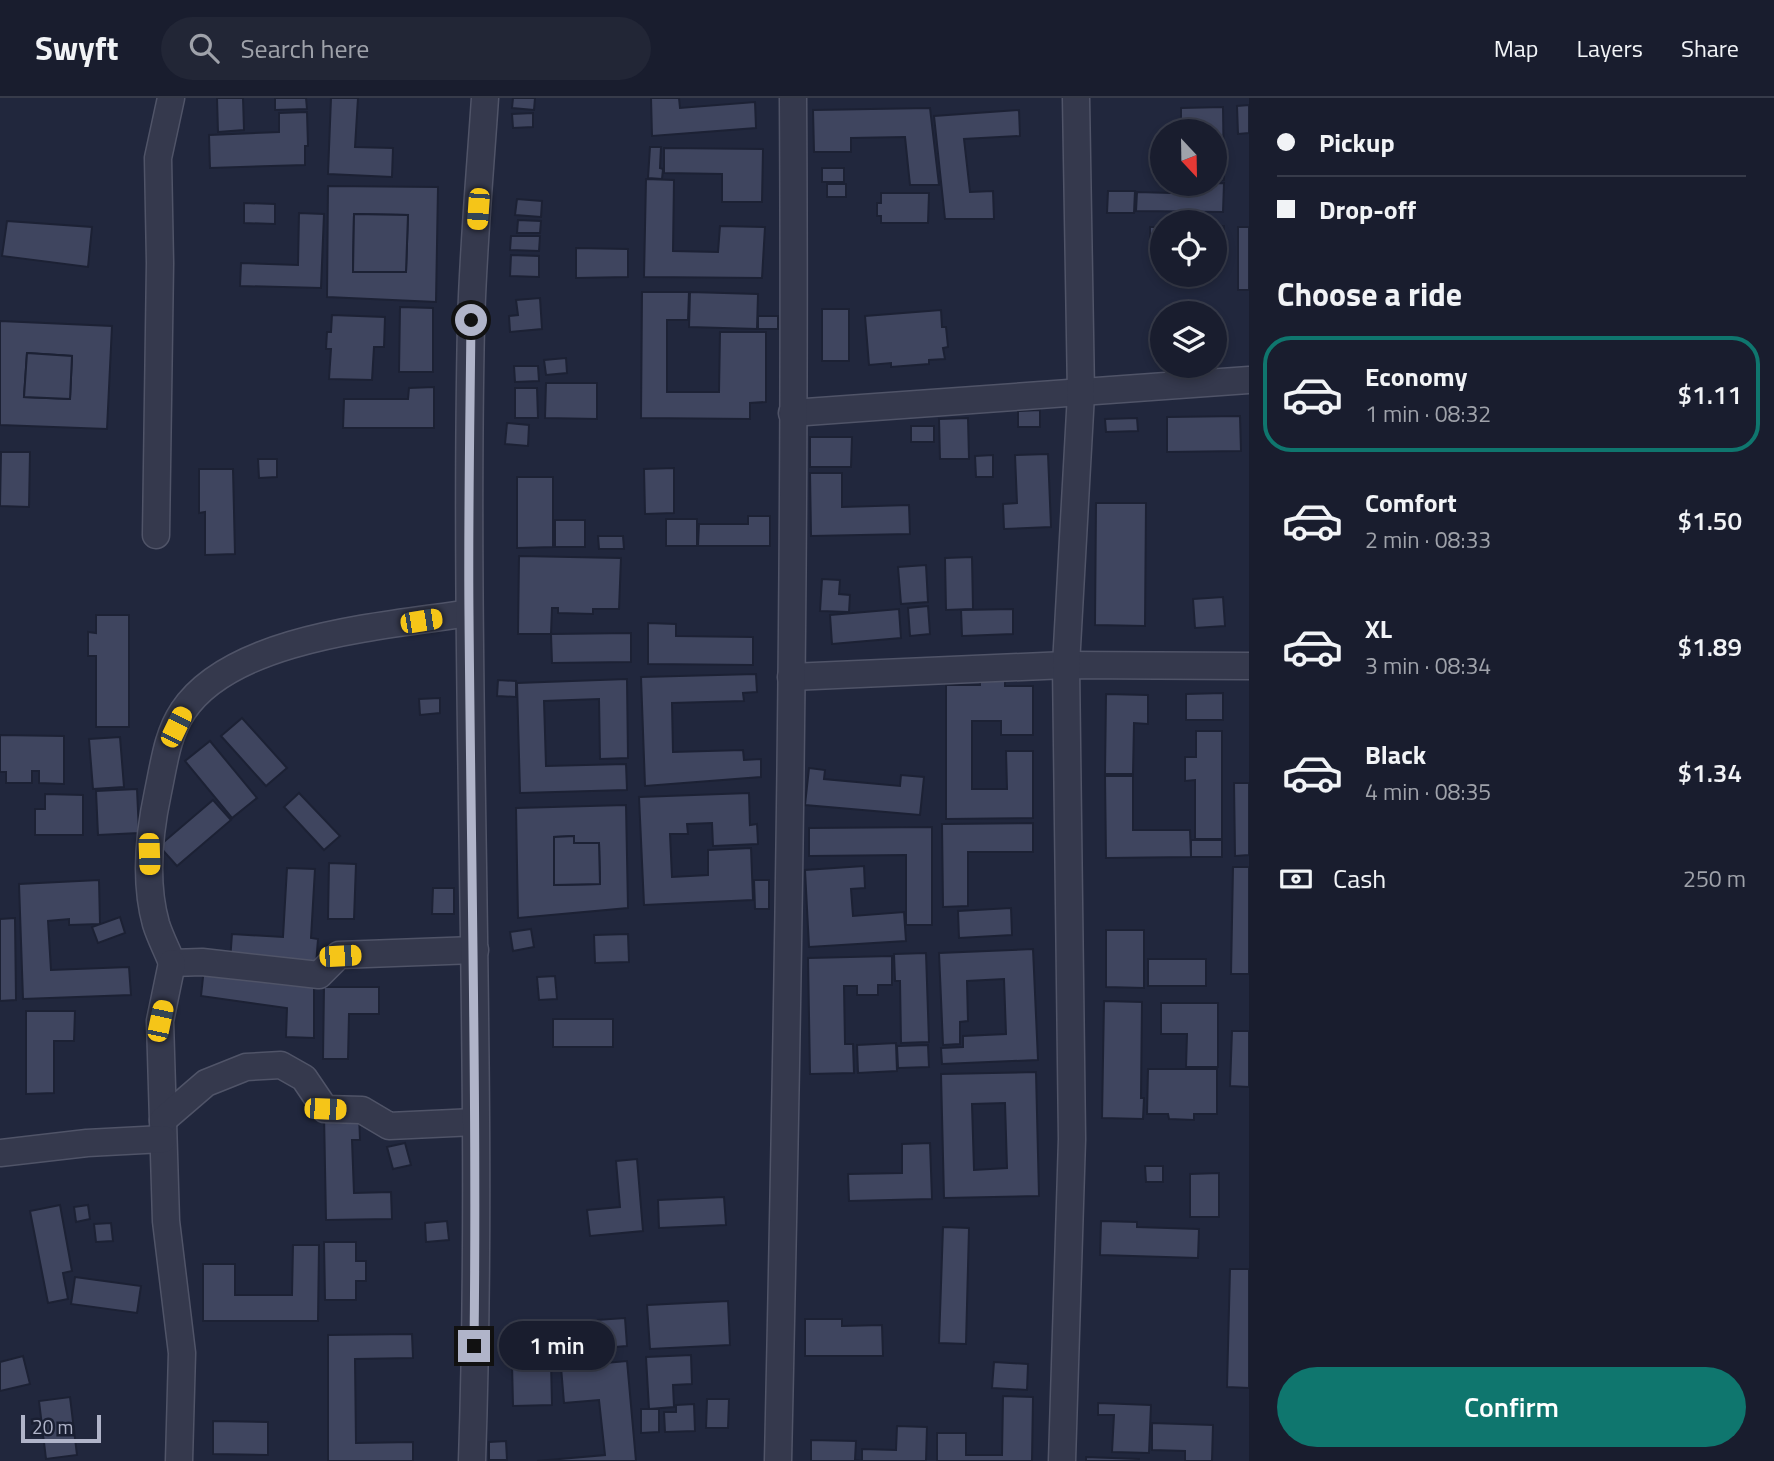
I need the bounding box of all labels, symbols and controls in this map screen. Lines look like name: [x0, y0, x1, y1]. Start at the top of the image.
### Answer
search box: [161, 17, 651, 80]
text: Swyft: [35, 23, 119, 73]
icon: search: [185, 29, 223, 67]
text: Search here: [241, 29, 369, 68]
text: Map: [1494, 30, 1539, 66]
text: Layers: [1577, 30, 1643, 66]
text: Share: [1681, 30, 1739, 66]
north arrow: [1150, 119, 1227, 196]
map controls: [1150, 119, 1227, 378]
text: Pickup: [1319, 123, 1395, 162]
car: [467, 187, 490, 231]
text: Drop-off: [1319, 190, 1416, 229]
button: locate: [1150, 210, 1227, 287]
text: Choose a ride: [1277, 270, 1462, 318]
button: layers: [1150, 301, 1227, 378]
route start: [455, 304, 487, 336]
text: Economy: [1365, 357, 1467, 396]
icon: car: [1281, 363, 1344, 426]
text: $1.11: [1678, 375, 1742, 414]
text: 1 min · 08:32: [1365, 396, 1491, 431]
text: Comfort: [1365, 483, 1457, 522]
icon: car: [1281, 489, 1344, 552]
text: $1.50: [1678, 501, 1742, 540]
text: 2 min · 08:33: [1365, 522, 1491, 557]
car: [399, 607, 444, 635]
text: XL: [1365, 609, 1392, 648]
icon: car: [1281, 615, 1344, 678]
text: $1.89: [1678, 627, 1742, 666]
text: 3 min · 08:34: [1365, 648, 1491, 683]
car: [158, 704, 195, 750]
text: Black: [1365, 735, 1426, 774]
icon: car: [1281, 741, 1344, 804]
text: $1.34: [1678, 753, 1742, 792]
text: 4 min · 08:35: [1365, 774, 1491, 809]
car: [138, 833, 161, 875]
text: Cash: [1333, 859, 1386, 898]
icon: cash: [1277, 860, 1315, 898]
text: 250 m: [1683, 861, 1746, 896]
car: [319, 944, 362, 968]
car: [146, 998, 175, 1044]
car: [304, 1098, 347, 1120]
callout: 1 min: [498, 1322, 614, 1370]
text: 1 min: [529, 1328, 585, 1363]
route end: [458, 1330, 490, 1362]
button: Confirm: [1277, 1367, 1746, 1447]
scale bar: [21, 1412, 102, 1444]
text: 20 m: [32, 1412, 73, 1441]

